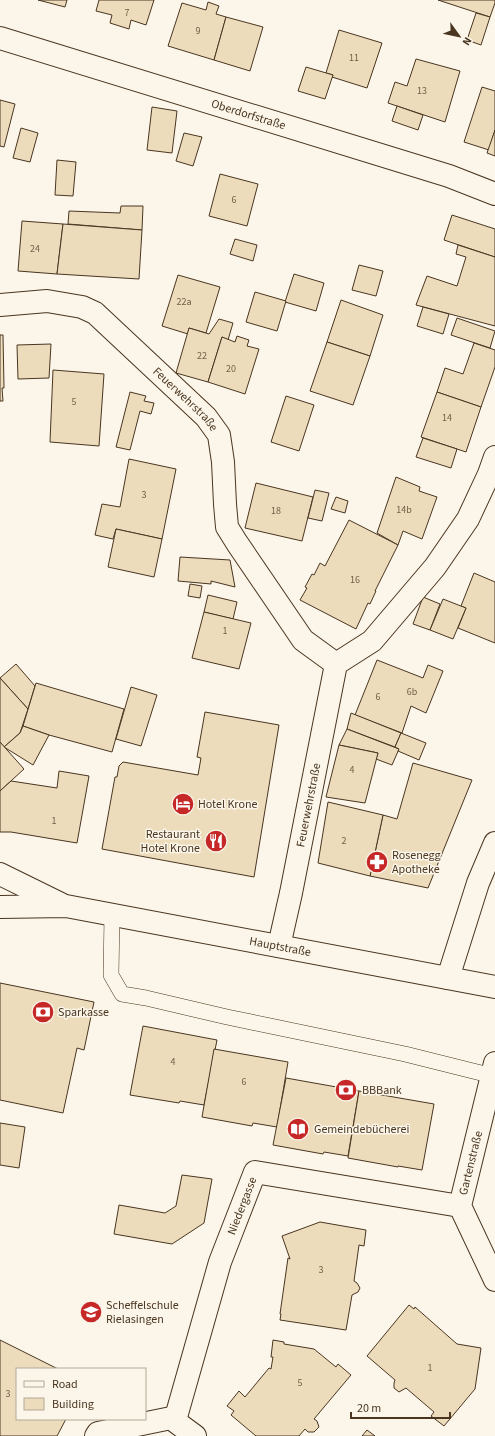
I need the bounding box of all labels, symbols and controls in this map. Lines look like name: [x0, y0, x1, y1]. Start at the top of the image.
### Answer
house number: 7: [125, 6, 130, 20]
north arrow: [439, 16, 479, 56]
house number: 9: [196, 24, 201, 38]
text: N: [459, 34, 475, 48]
house number: 11: [349, 51, 359, 65]
house number: 13: [417, 84, 427, 98]
street label: Oberdorfstraße: [209, 95, 288, 134]
house number: 6: [232, 193, 237, 207]
house number: 24: [30, 242, 40, 256]
house number: 22a: [177, 295, 191, 309]
house number: 22: [197, 349, 207, 363]
house number: 20: [226, 362, 236, 376]
street label: Feuerwehrstraße: [149, 363, 222, 435]
house number: 5: [72, 395, 77, 409]
house number: 14: [442, 411, 452, 425]
house number: 3: [142, 488, 147, 502]
house number: 14b: [396, 503, 412, 517]
house number: 18: [271, 504, 281, 518]
house number: 16: [350, 573, 360, 587]
house number: 1: [223, 624, 228, 638]
house number: 6b: [407, 685, 418, 699]
house number: 6: [376, 690, 381, 704]
street label: Feuerwehrstraße: [292, 761, 325, 849]
house number: 4: [350, 763, 355, 777]
hotel icon: Hotel Krone: [170, 791, 196, 817]
place label: Hotel Krone: [198, 796, 257, 813]
house number: 1: [52, 814, 57, 828]
place label: Restaurant Hotel Krone: [141, 826, 200, 857]
restaurant icon: Restaurant Hotel Krone: [203, 828, 229, 854]
house number: 2: [342, 834, 347, 848]
place label: Rosenegg Apotheke: [392, 847, 441, 878]
pharmacy icon: Rosenegg Apotheke: [364, 849, 390, 875]
street label: Hauptstraße: [248, 932, 313, 961]
bank icon: Sparkasse: [30, 999, 56, 1025]
place label: Sparkasse: [58, 1004, 109, 1021]
house number: 4: [171, 1055, 176, 1069]
house number: 6: [242, 1075, 247, 1089]
bank icon: BBBank: [333, 1077, 359, 1103]
place label: BBBank: [362, 1082, 402, 1099]
library icon: Gemeindebücherei: [285, 1116, 311, 1142]
place label: Gemeindebücherei: [314, 1121, 409, 1138]
street label: Gartenstraße: [455, 1129, 487, 1197]
street label: Niedergasse: [223, 1174, 261, 1237]
house number: 3: [319, 1263, 324, 1277]
place label: Scheffelschule Rielasingen: [106, 1297, 179, 1328]
school or university icon: Scheffelschule Rielasingen: [78, 1299, 104, 1325]
house number: 1: [428, 1361, 433, 1375]
legend: [16, 1368, 146, 1420]
text: Road: [52, 1376, 78, 1393]
house number: 5: [298, 1376, 303, 1390]
house number: 3: [6, 1387, 11, 1401]
scale bar: [351, 1394, 450, 1420]
text: Building: [52, 1396, 94, 1413]
text: 20 m: [357, 1400, 381, 1417]

